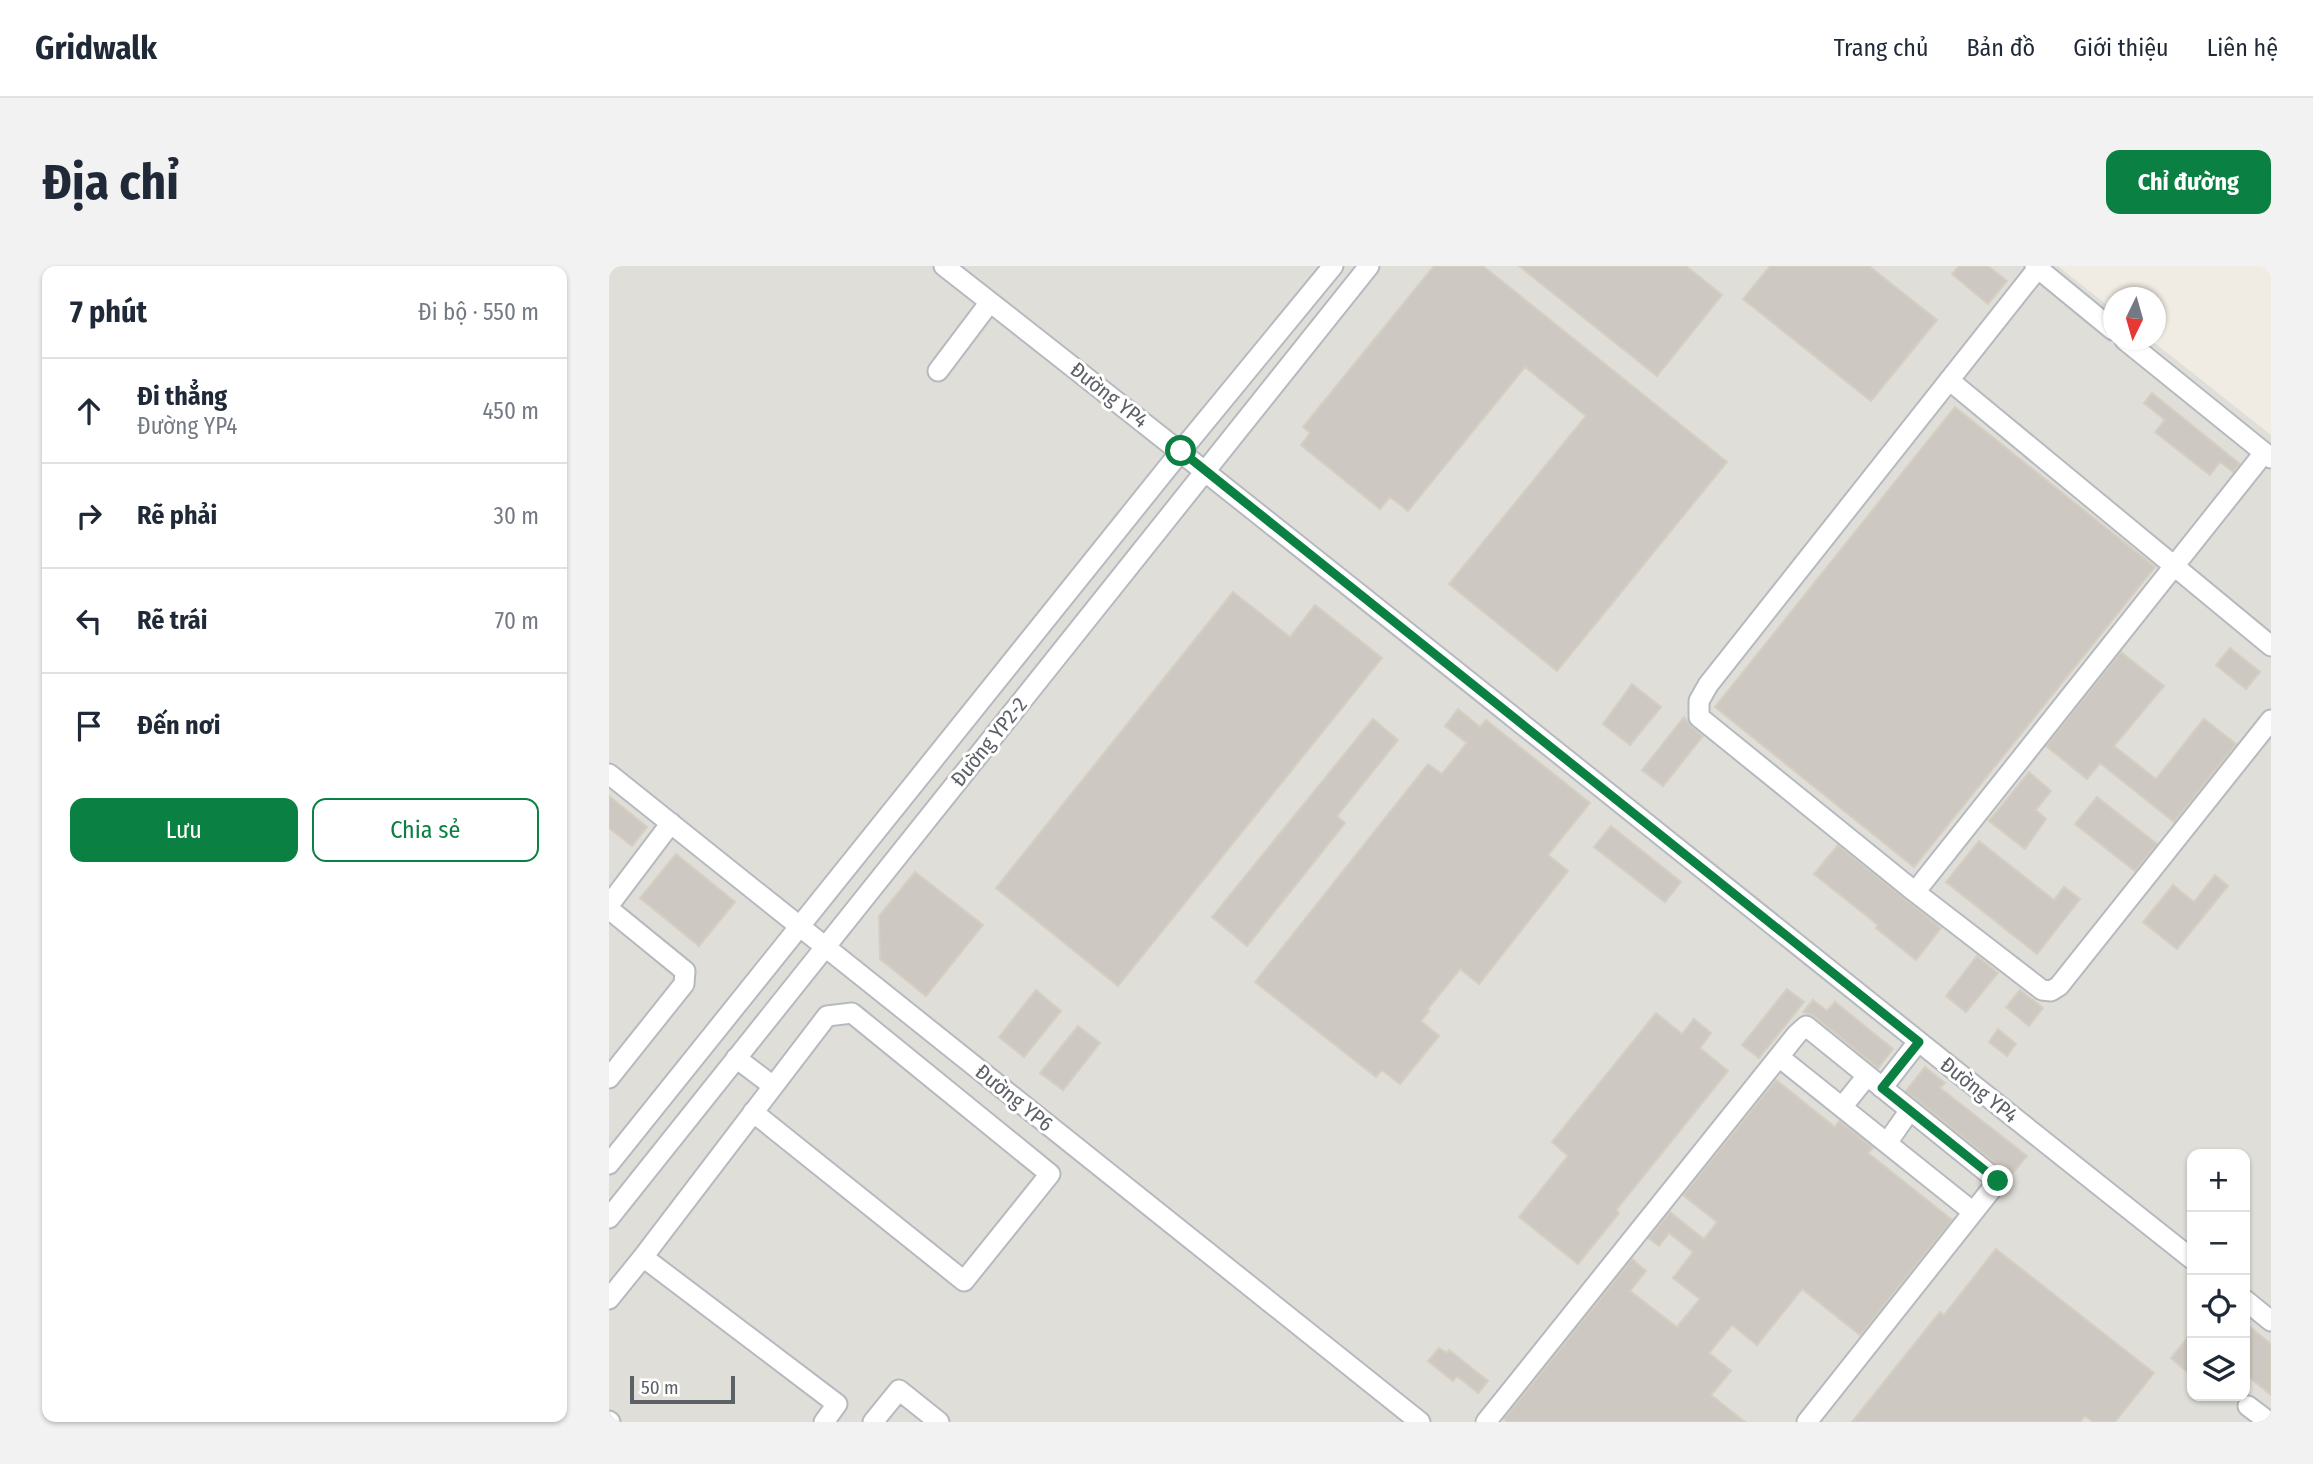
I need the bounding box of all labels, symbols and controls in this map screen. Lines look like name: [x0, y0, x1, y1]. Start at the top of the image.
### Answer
text: Gridwalk: [35, 28, 157, 68]
text: Trang chủ: [1834, 34, 1928, 62]
text: Bản đồ: [1966, 34, 2035, 62]
text: Giới thiệu: [2073, 34, 2169, 62]
text: Liên hệ: [2207, 34, 2278, 62]
button: Chỉ đường: [2106, 150, 2271, 214]
text: Địa chỉ: [42, 153, 179, 212]
north arrow: [2103, 287, 2166, 350]
text: 7 phút: [70, 294, 147, 330]
text: Đi bộ · 550 m: [418, 298, 539, 326]
street label: Đường YP4: [1065, 357, 1153, 433]
text: Đi thẳng: [137, 381, 227, 412]
icon: ahead: [70, 392, 108, 430]
text: 450 m: [482, 397, 539, 425]
text: Đường YP4: [137, 412, 237, 440]
route start: [1165, 435, 1196, 466]
icon: right: [70, 497, 108, 535]
text: Rẽ phải: [137, 500, 217, 531]
text: 30 m: [494, 502, 539, 530]
icon: left: [70, 602, 108, 640]
text: Rẽ trái: [137, 605, 207, 636]
text: 70 m: [495, 607, 539, 635]
street label: Đường YP2-2: [945, 692, 1033, 792]
icon: arrive: [70, 707, 108, 745]
text: Đến nơi: [137, 710, 220, 741]
button: Lưu: [70, 798, 298, 862]
button: Chia sẻ: [312, 798, 539, 862]
street label: Đường YP4: [1935, 1052, 2023, 1128]
street label: Đường YP6: [970, 1059, 1058, 1137]
map controls: [2187, 1149, 2250, 1401]
button: +: [2187, 1149, 2250, 1212]
route end: [1982, 1165, 2013, 1196]
button: −: [2187, 1212, 2250, 1275]
button: locate: [2187, 1275, 2250, 1338]
button: layers: [2187, 1338, 2250, 1401]
scale bar: [630, 1373, 735, 1405]
text: 50 m: [641, 1376, 679, 1399]

